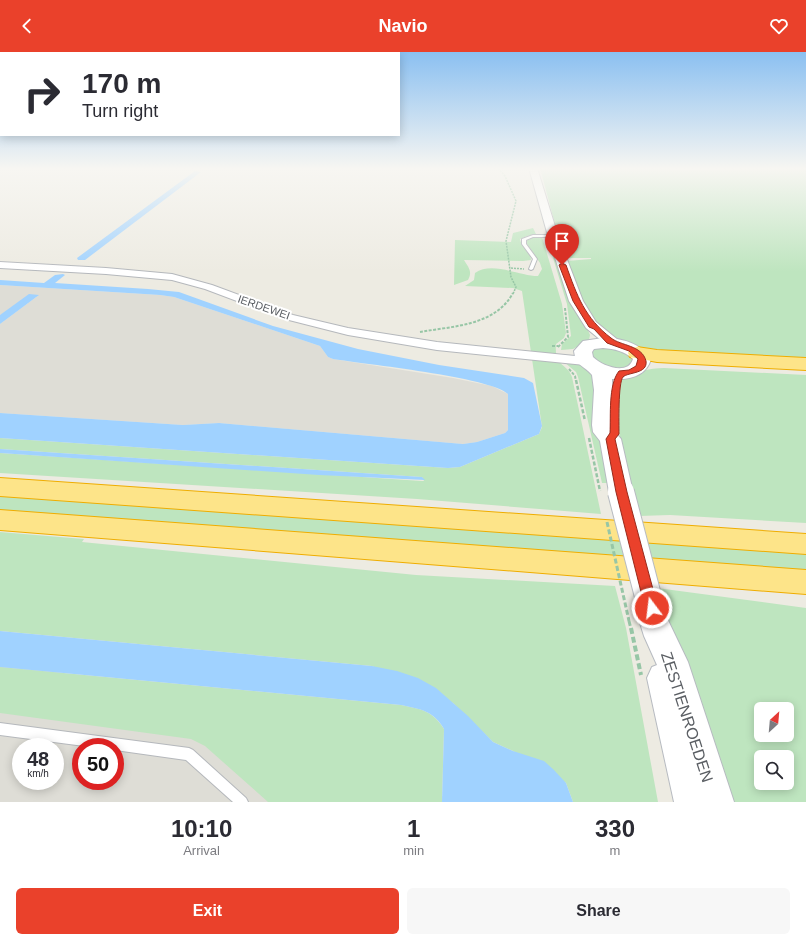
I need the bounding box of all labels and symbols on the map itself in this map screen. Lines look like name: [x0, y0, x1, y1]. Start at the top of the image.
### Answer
pin: [545, 224, 579, 265]
street label: IERDEWEI: [236, 292, 292, 322]
position arrow: [631, 587, 673, 629]
street label: ZESTIENROEDEN: [658, 650, 716, 784]
north arrow: [754, 702, 794, 742]
speed limit sign: 50: [72, 738, 124, 790]

